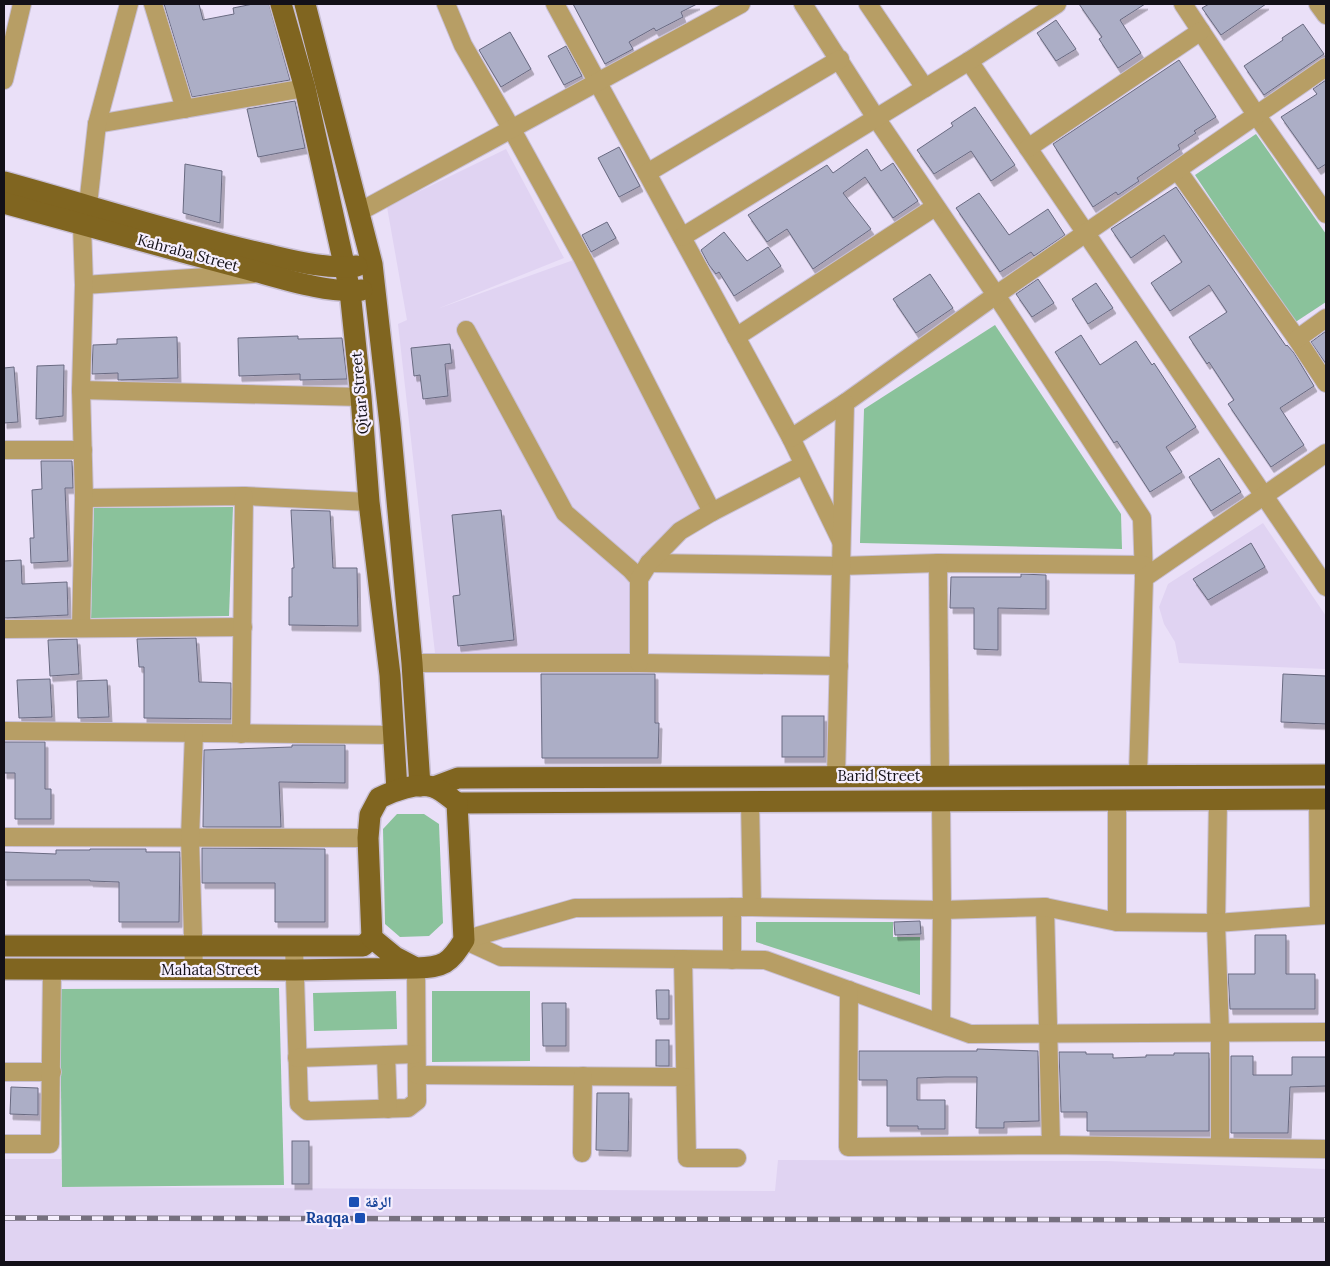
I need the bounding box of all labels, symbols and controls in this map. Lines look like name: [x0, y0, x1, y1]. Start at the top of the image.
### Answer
street label: Kahraba Street: [135, 230, 241, 275]
street label: Qitar Street: [346, 351, 373, 435]
street label: Barid Street: [837, 766, 921, 785]
street label: Mahata Street: [161, 960, 259, 979]
place label: الرقة: [365, 1192, 392, 1211]
marker: الرقة: [347, 1195, 361, 1209]
place label: Raqqa: [306, 1208, 349, 1227]
marker: Raqqa: [353, 1211, 367, 1225]

